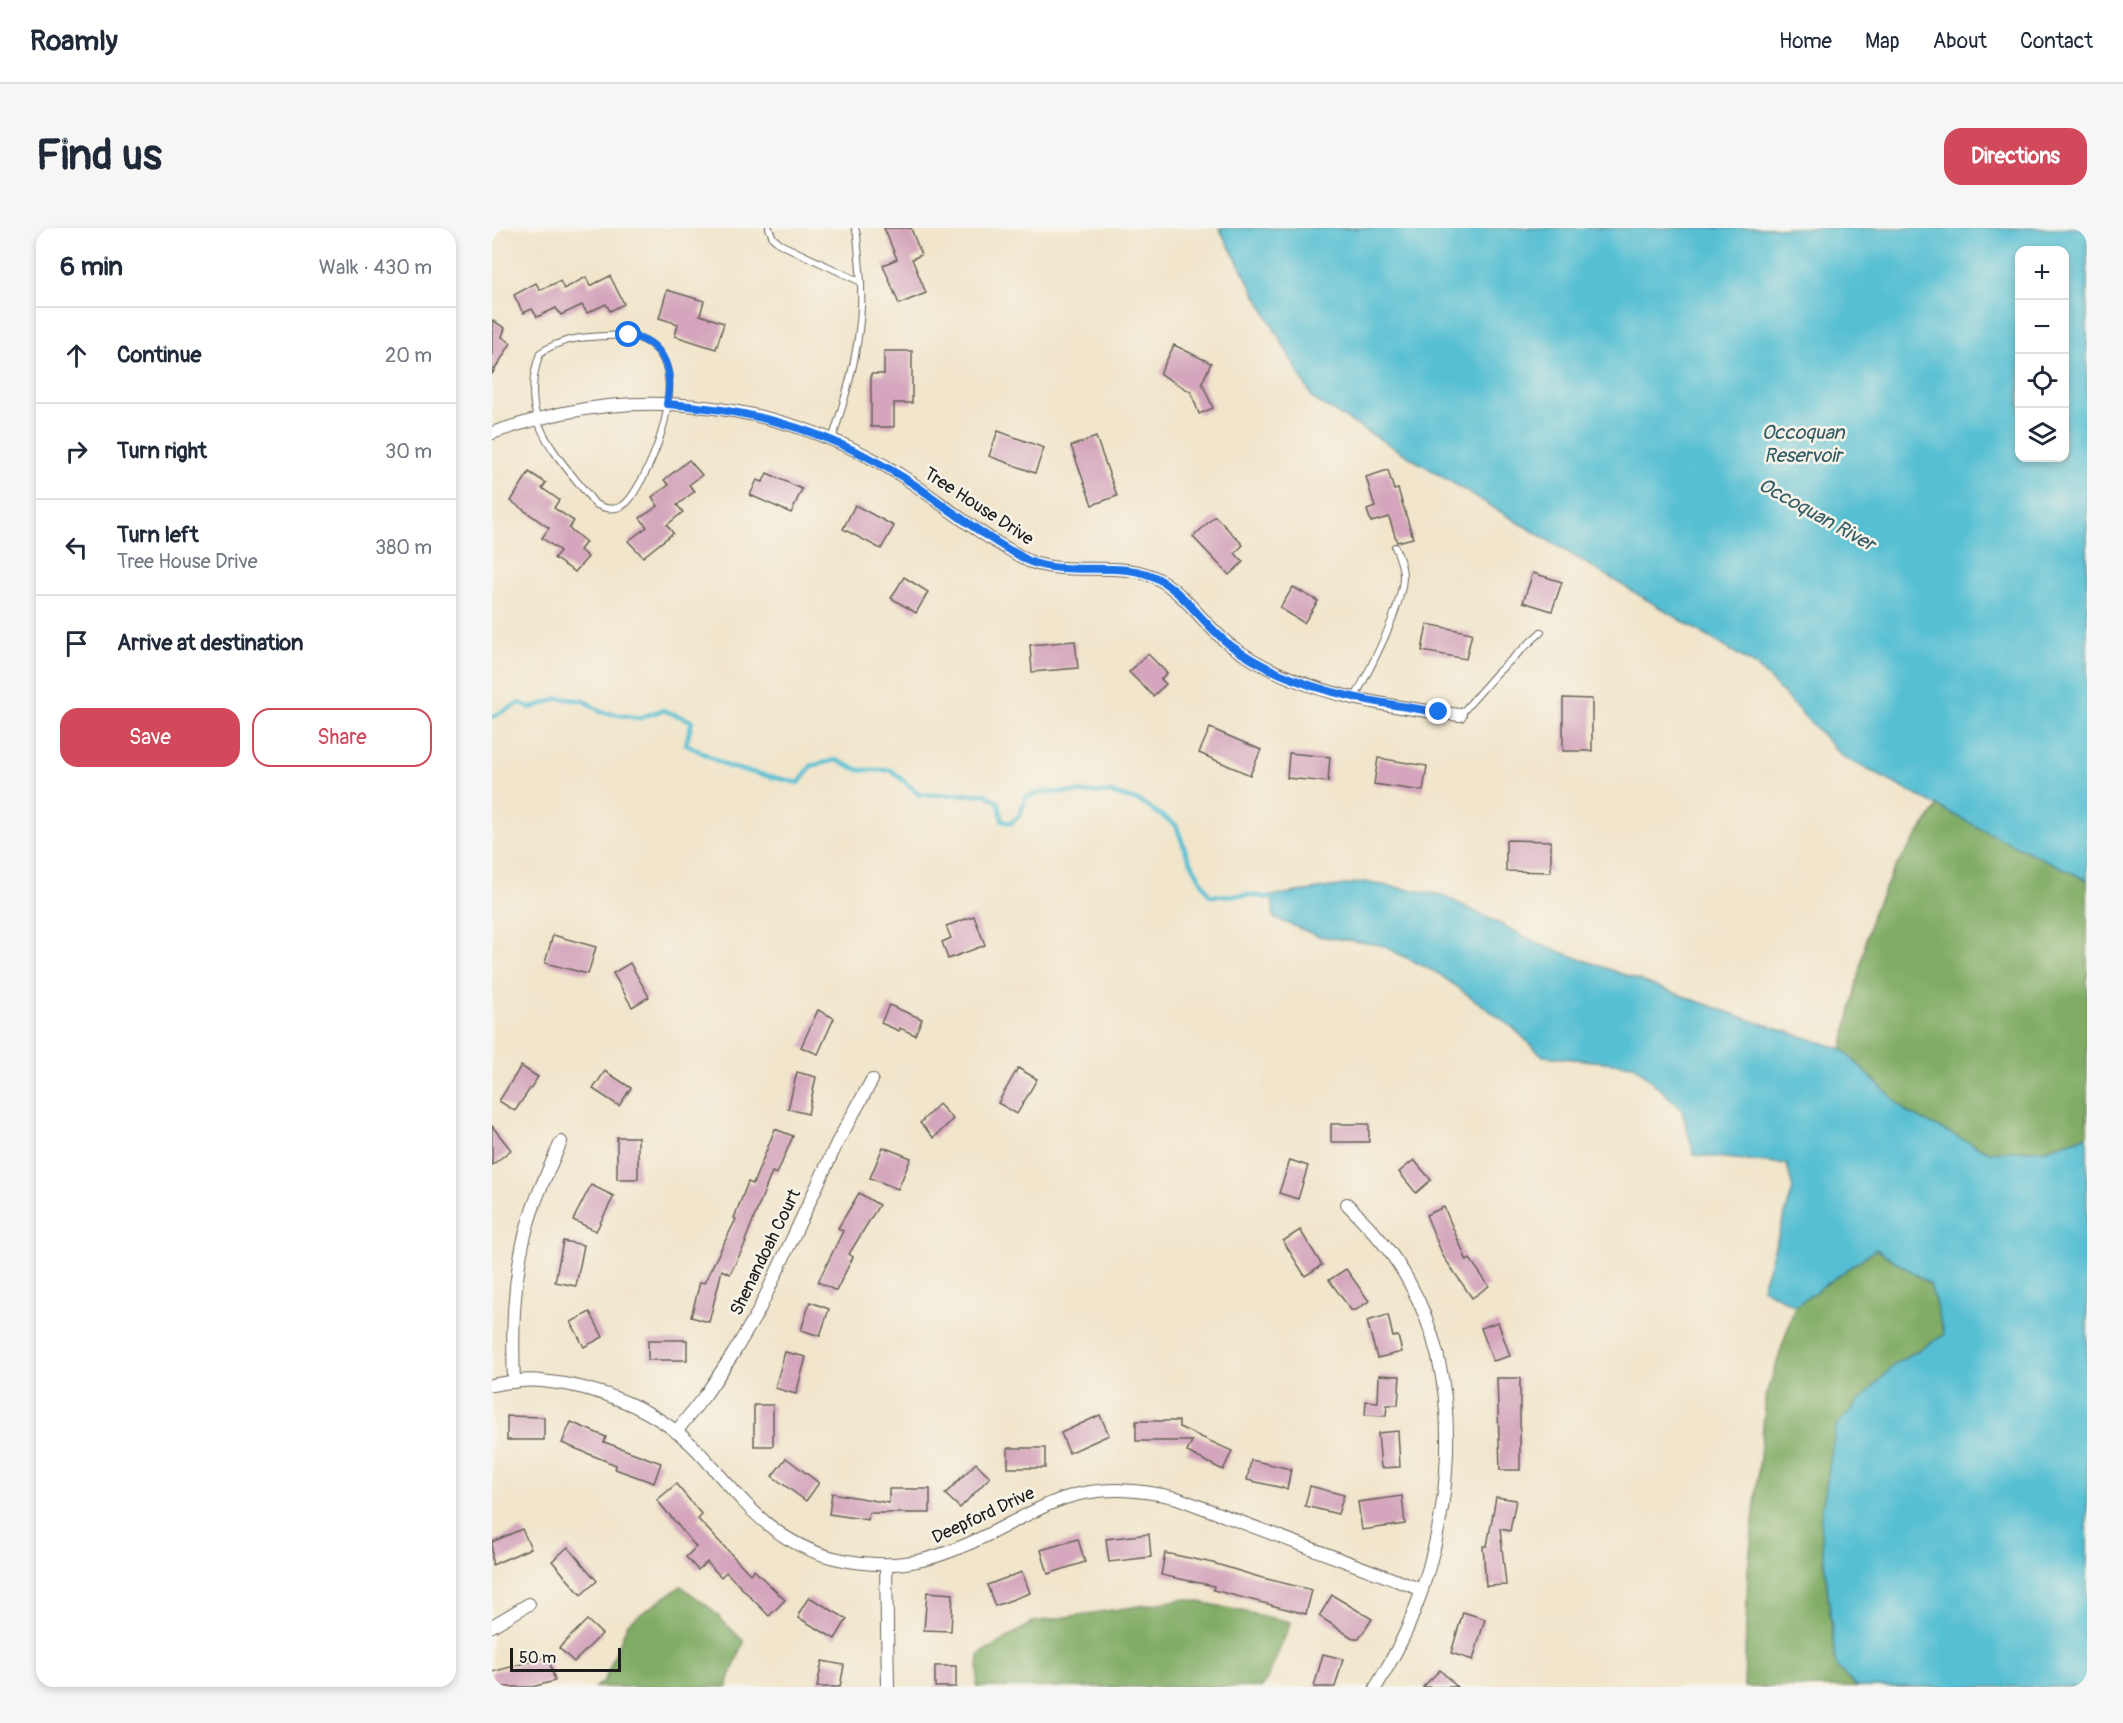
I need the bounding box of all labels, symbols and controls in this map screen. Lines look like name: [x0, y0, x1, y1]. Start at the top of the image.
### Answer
text: Roamly: [30, 24, 118, 59]
text: Home: [1779, 28, 1832, 55]
text: Map: [1865, 28, 1900, 55]
text: About: [1933, 28, 1987, 55]
text: Contact: [2020, 28, 2093, 55]
button: Directions: [1944, 128, 2087, 185]
text: Find us: [36, 130, 162, 182]
map controls: [2015, 246, 2069, 462]
button: +: [2015, 246, 2069, 300]
text: 6 min: [60, 251, 123, 283]
text: Walk · 430 m: [319, 255, 432, 280]
button: −: [2015, 300, 2069, 354]
route start: [615, 321, 641, 347]
icon: ahead: [60, 339, 93, 372]
text: Continue: [117, 341, 201, 369]
text: 20 m: [385, 343, 432, 368]
button: locate: [2015, 354, 2069, 408]
button: layers: [2015, 408, 2069, 462]
water label: Occoquan Reservoir: [1761, 420, 1846, 468]
icon: right: [60, 435, 93, 468]
text: Turn right: [117, 437, 207, 465]
text: 30 m: [385, 439, 432, 464]
street label: Tree House Drive: [919, 462, 1038, 551]
water label: Occoquan River: [1754, 472, 1882, 558]
text: Turn left: [117, 521, 199, 549]
icon: left: [60, 531, 93, 564]
text: 380 m: [375, 535, 432, 560]
text: Tree House Drive: [117, 549, 258, 574]
icon: arrive: [60, 627, 93, 660]
text: Arrive at destination: [117, 629, 303, 657]
route end: [1425, 698, 1451, 724]
button: Save: [60, 708, 240, 767]
button: Share: [252, 708, 432, 767]
street label: Shenandoah Court: [725, 1184, 806, 1319]
street label: Deepford Drive: [928, 1482, 1038, 1549]
scale bar: [510, 1645, 621, 1672]
text: 50 m: [519, 1648, 556, 1668]

